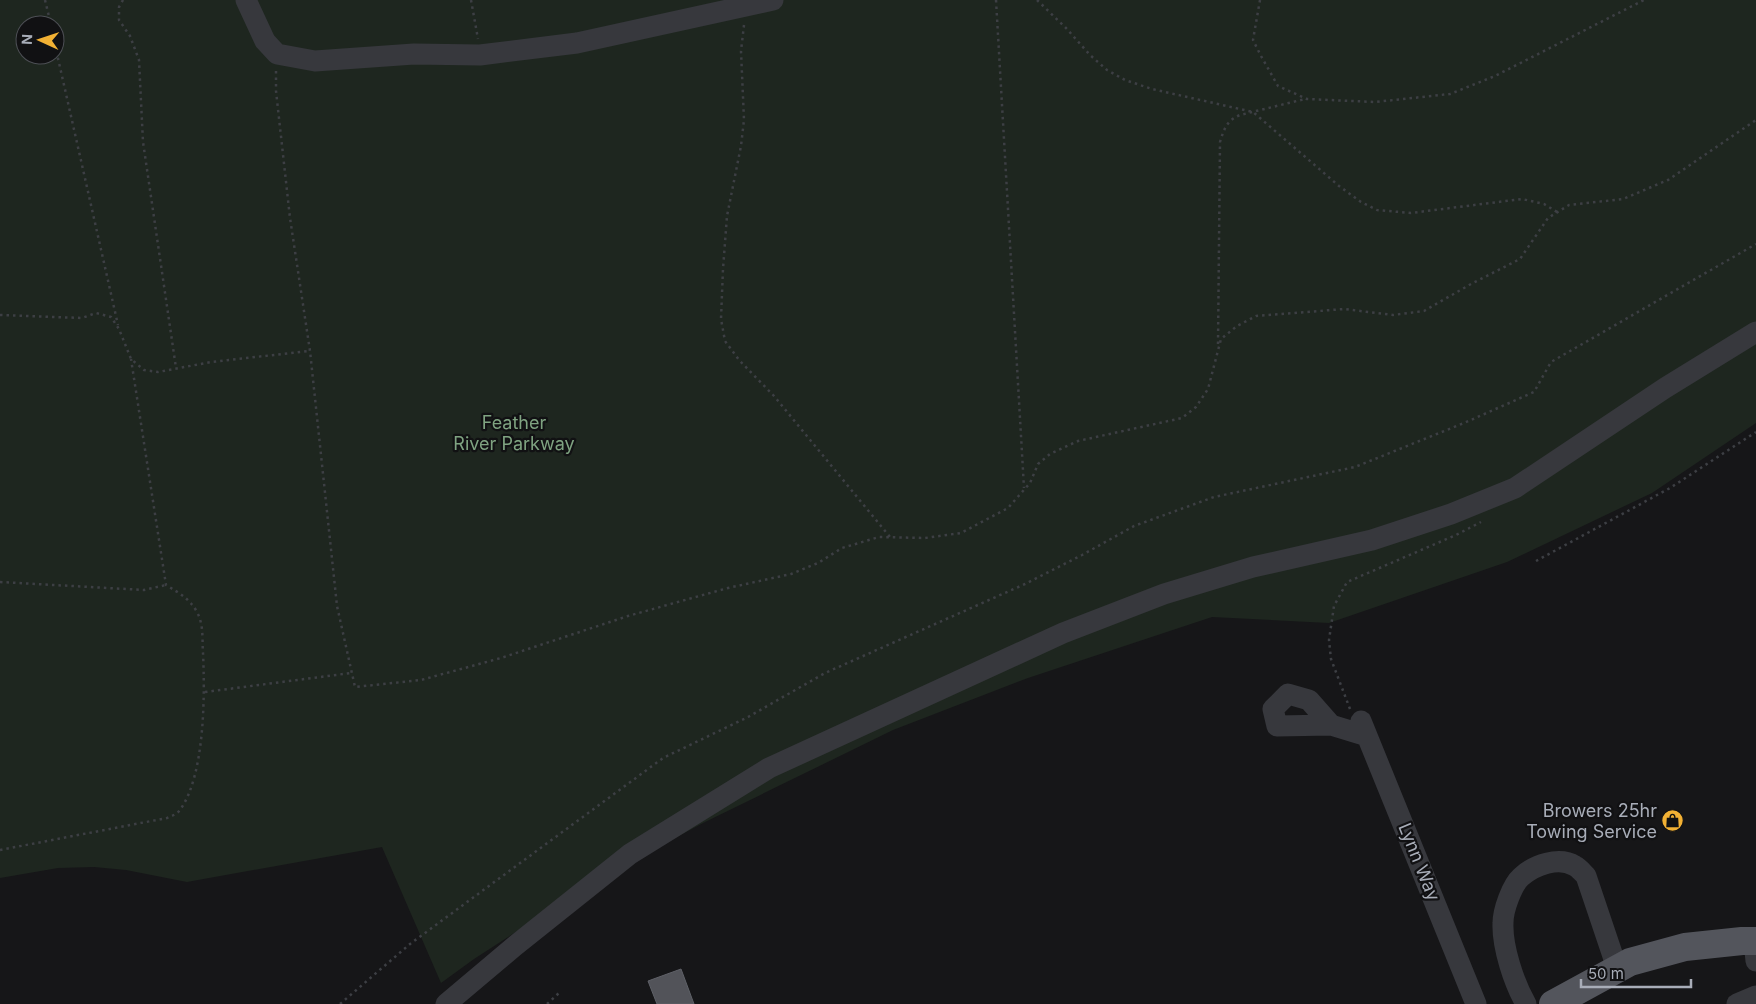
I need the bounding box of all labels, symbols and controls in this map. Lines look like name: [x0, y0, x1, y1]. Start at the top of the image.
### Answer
north arrow: [15, 15, 65, 65]
text: N: [18, 34, 35, 45]
park label: Feather River Parkway: [453, 412, 575, 454]
place label: Browers 25hr Towing Service: [1526, 800, 1657, 842]
shop icon: Browers 25hr Towing Service: [1661, 809, 1685, 833]
street label: Lynn Way: [1394, 820, 1445, 904]
scale bar: [1581, 956, 1691, 988]
text: 50 m: [1588, 964, 1624, 983]

